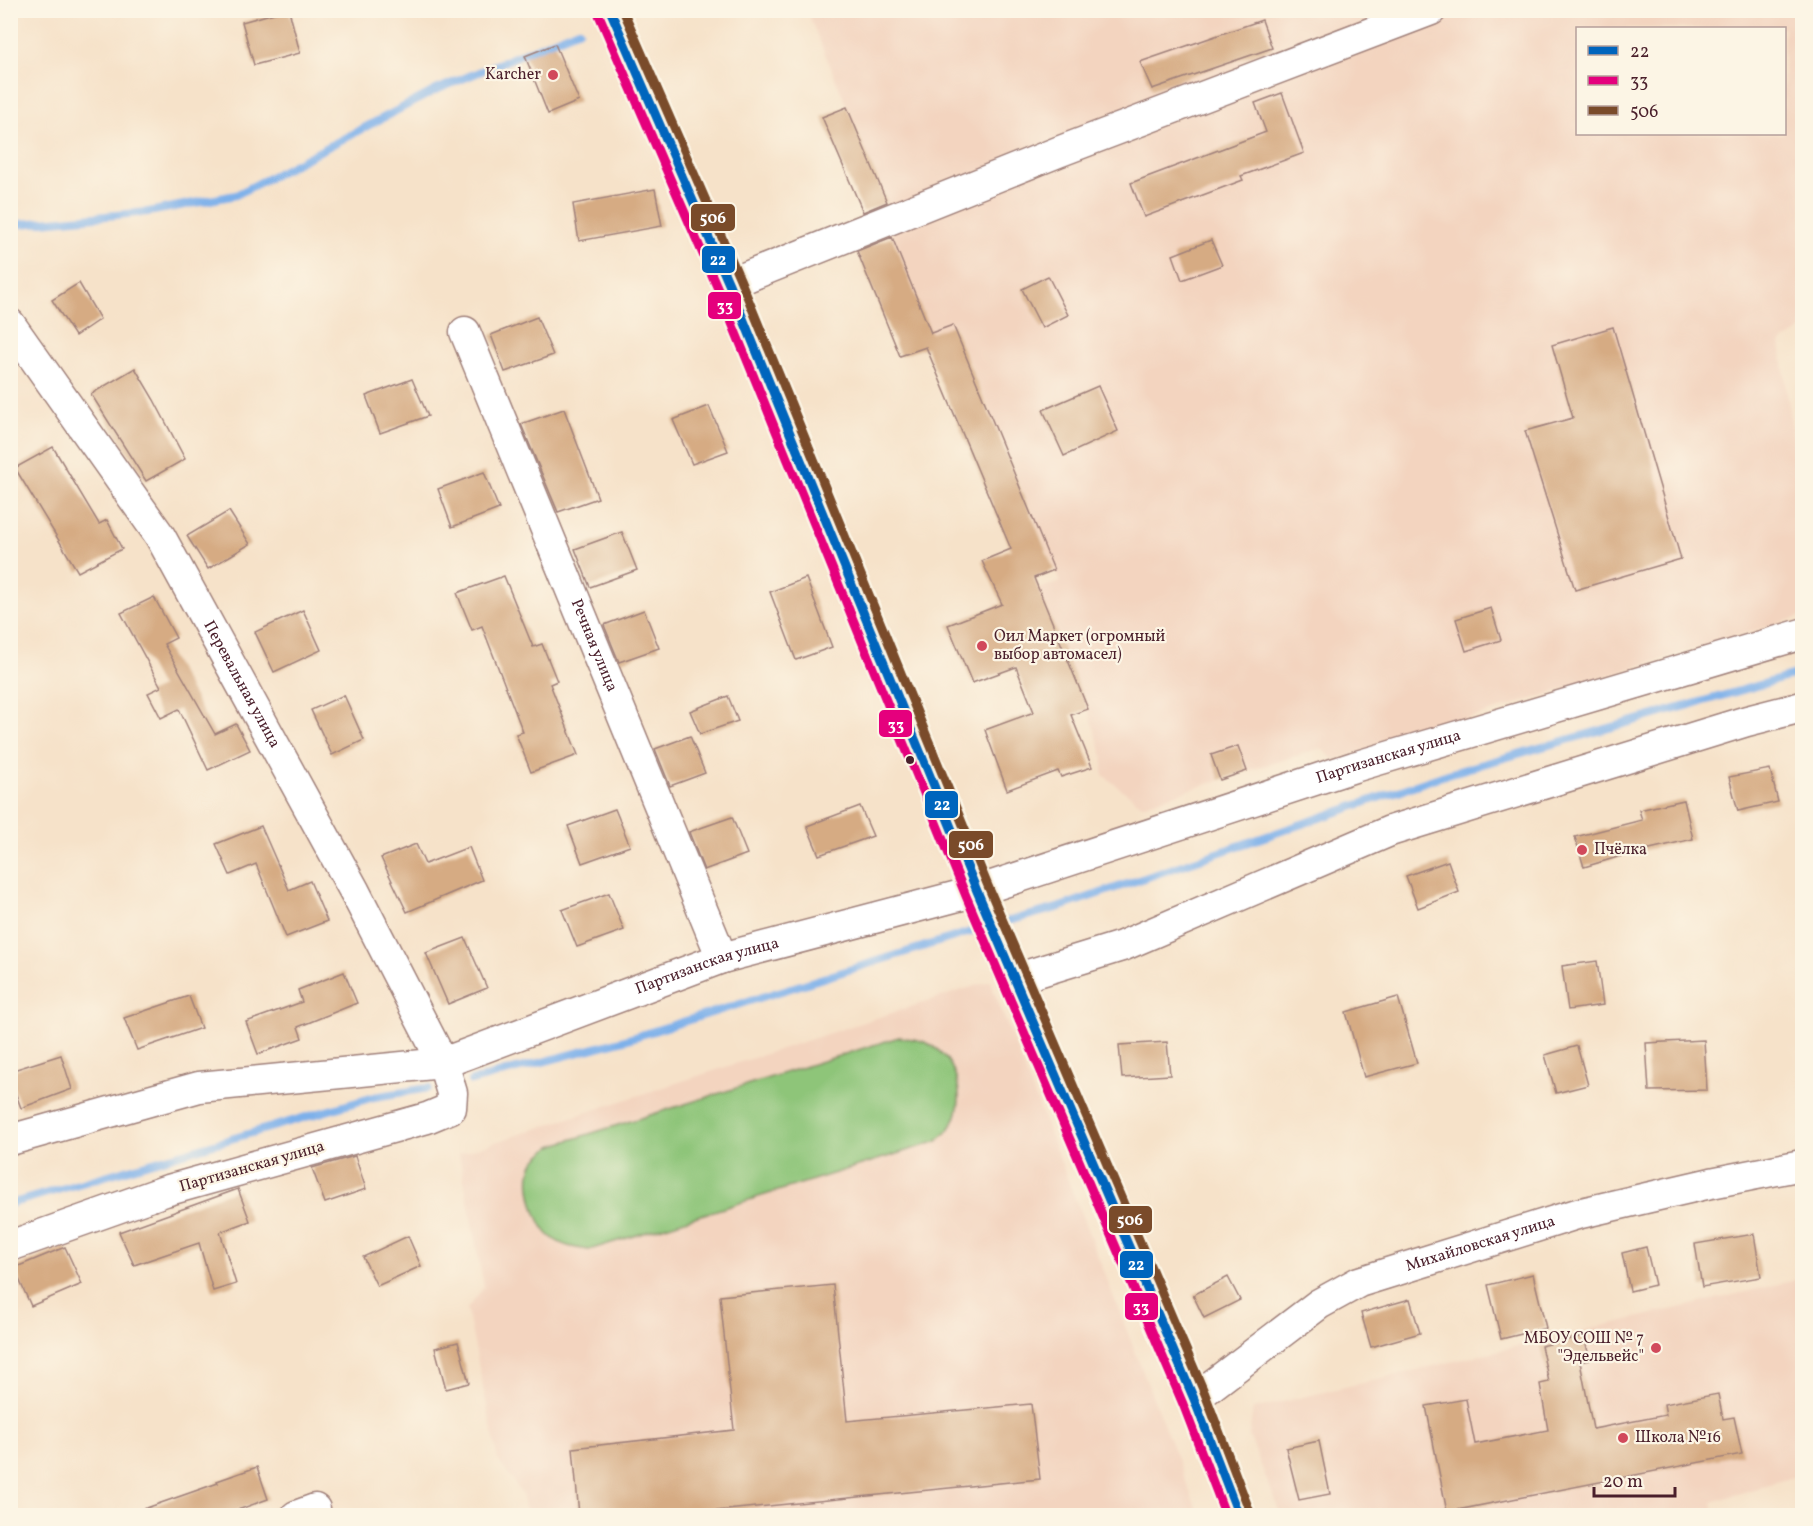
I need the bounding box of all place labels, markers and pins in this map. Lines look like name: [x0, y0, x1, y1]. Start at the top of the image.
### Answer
place label: Karcher: [485, 64, 541, 86]
marker: Karcher: [546, 68, 560, 82]
place label: Оил Маркет (огромный выбор автомасел): [994, 626, 1166, 666]
marker: Оил Маркет (огромный выбор автомасел): [975, 639, 989, 653]
unlabelled marker: [904, 754, 916, 766]
place label: Пчёлка: [1594, 839, 1647, 861]
marker: Пчёлка: [1575, 843, 1589, 857]
place label: МБОУ СОШ № 7 "Эдельвейс": [1524, 1328, 1644, 1368]
marker: МБОУ СОШ № 7 "Эдельвейс": [1649, 1341, 1663, 1355]
place label: Школа №16: [1635, 1427, 1721, 1449]
marker: Школа №16: [1616, 1431, 1630, 1445]

